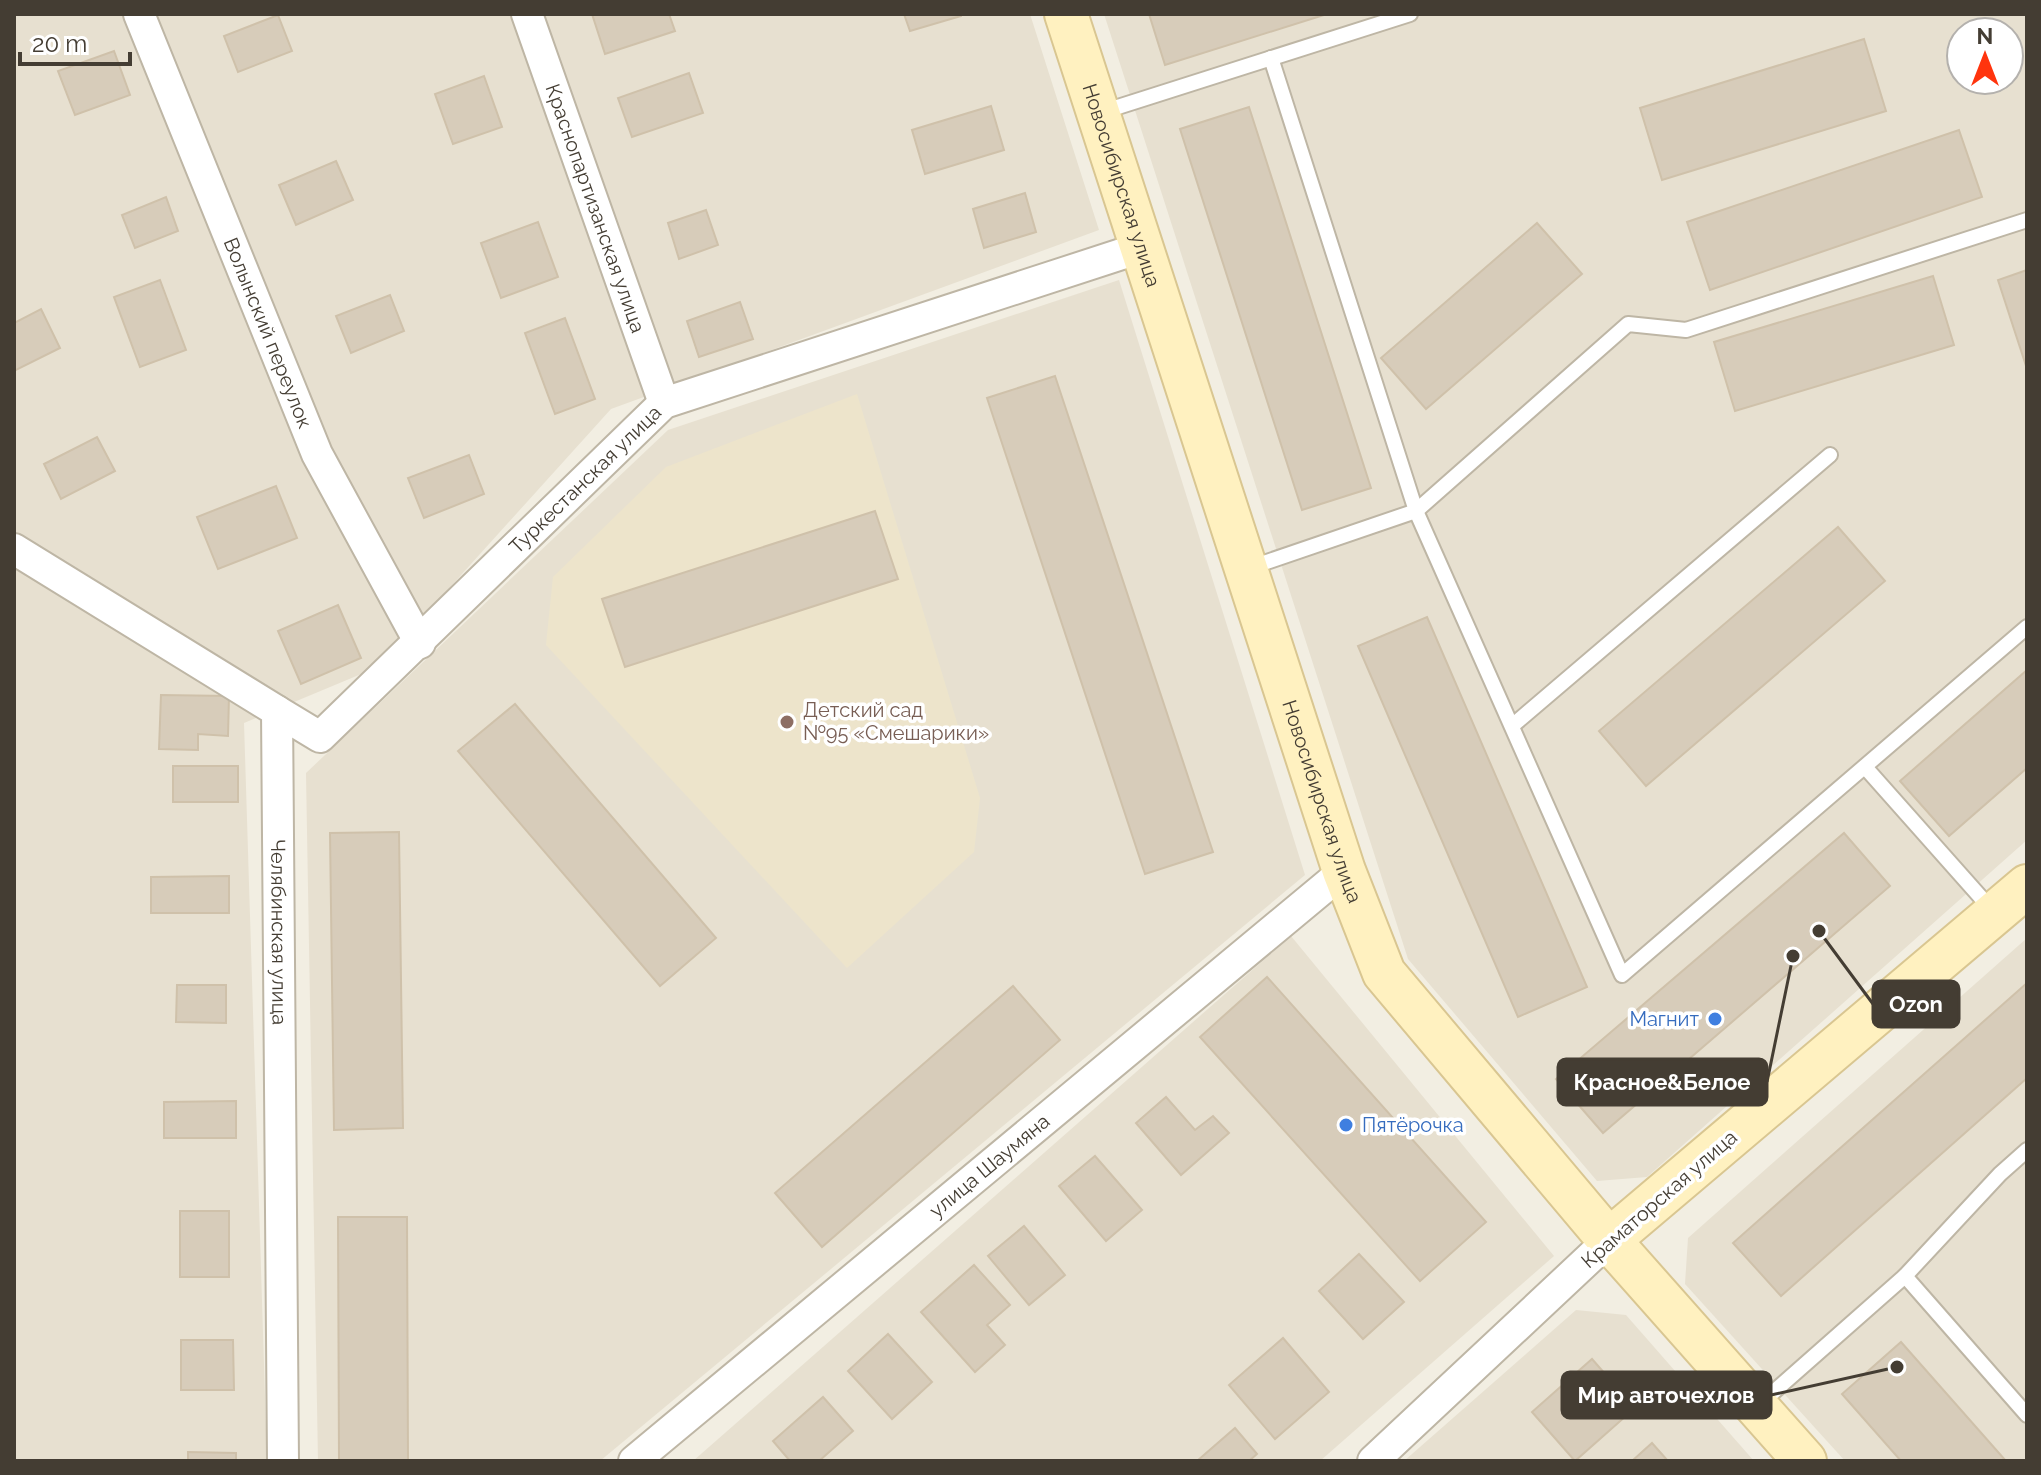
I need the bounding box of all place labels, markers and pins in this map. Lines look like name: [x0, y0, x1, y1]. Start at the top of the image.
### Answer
place label: Детский сад №95 «Смешарики»: [803, 698, 989, 745]
marker: Детский сад №95 «Смешарики»: [778, 713, 796, 731]
callout: Ozon: [1873, 981, 1959, 1027]
place label: Магнит: [1629, 1007, 1699, 1031]
marker: Магнит: [1706, 1010, 1724, 1028]
callout: Красное&Белое: [1558, 1059, 1767, 1105]
place label: Пятёрочка: [1362, 1113, 1464, 1137]
marker: Пятёрочка: [1337, 1116, 1355, 1134]
callout: Мир авточехлов: [1562, 1372, 1771, 1418]

